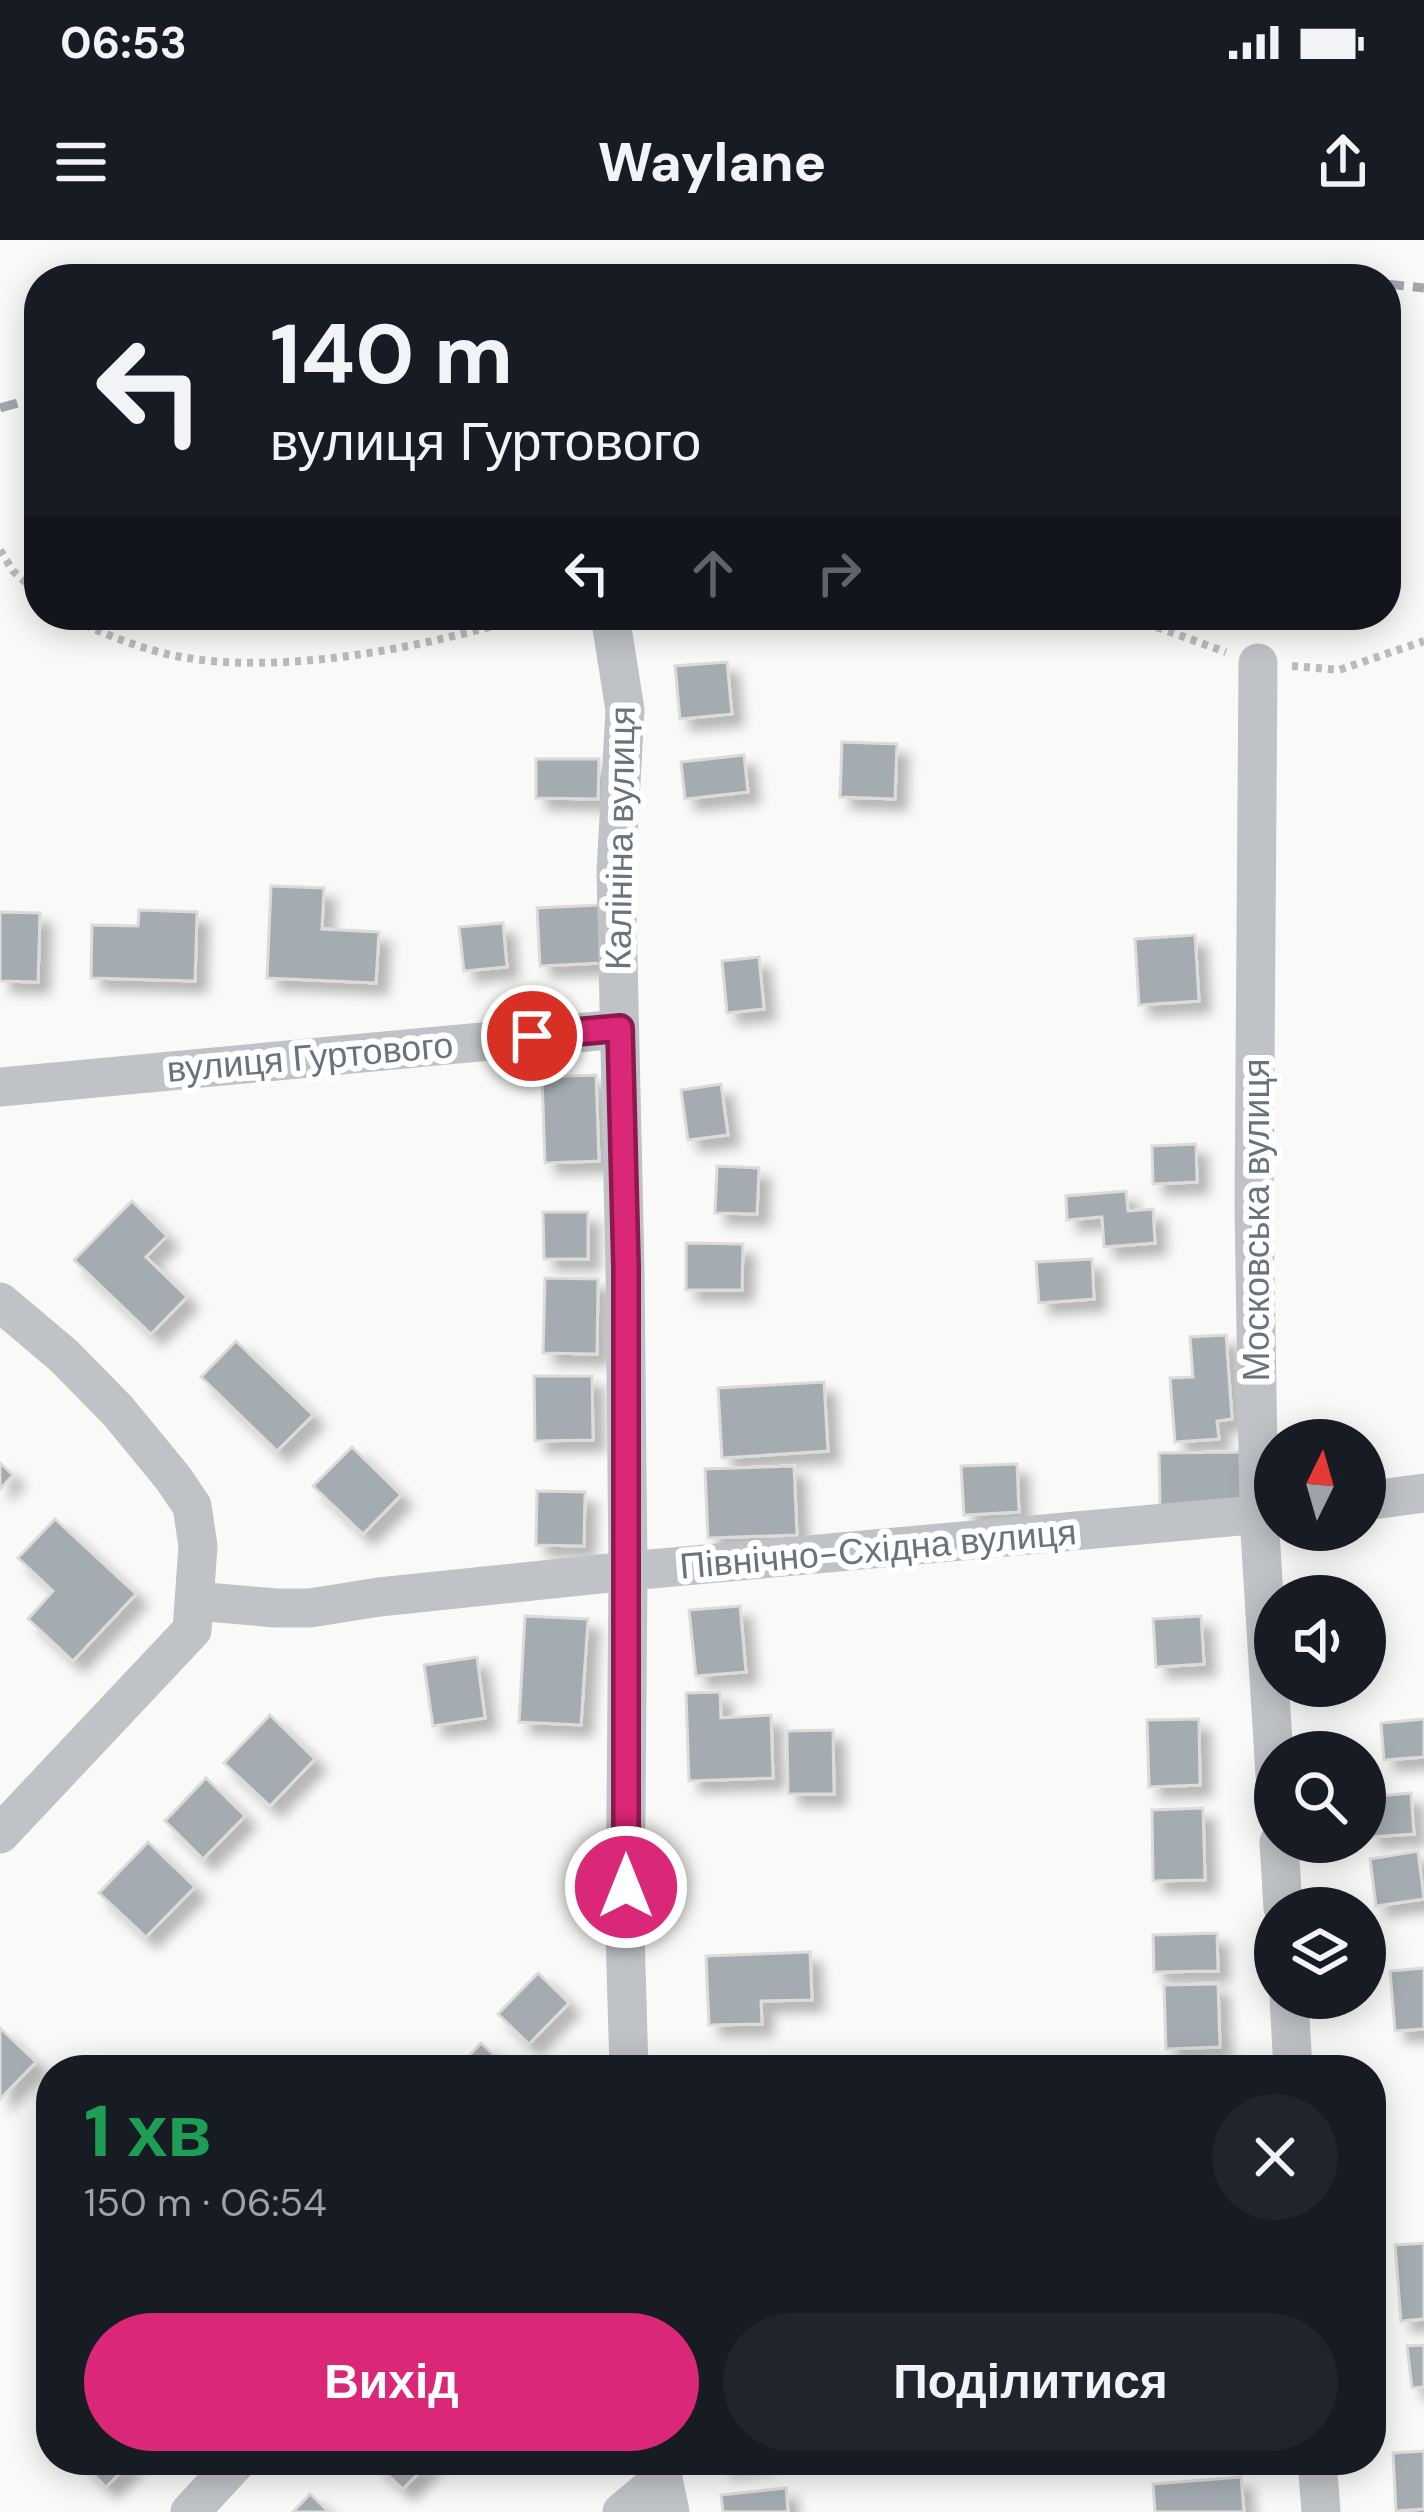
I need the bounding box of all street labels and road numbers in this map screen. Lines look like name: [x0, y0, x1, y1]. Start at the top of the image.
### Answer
street label: Калініна вулиця: [594, 706, 646, 970]
street label: вулиця Гуртового: [165, 1021, 455, 1093]
street label: Московська вулиця: [1233, 1059, 1280, 1381]
street label: Північно-Східна вулиця: [678, 1508, 1078, 1590]

